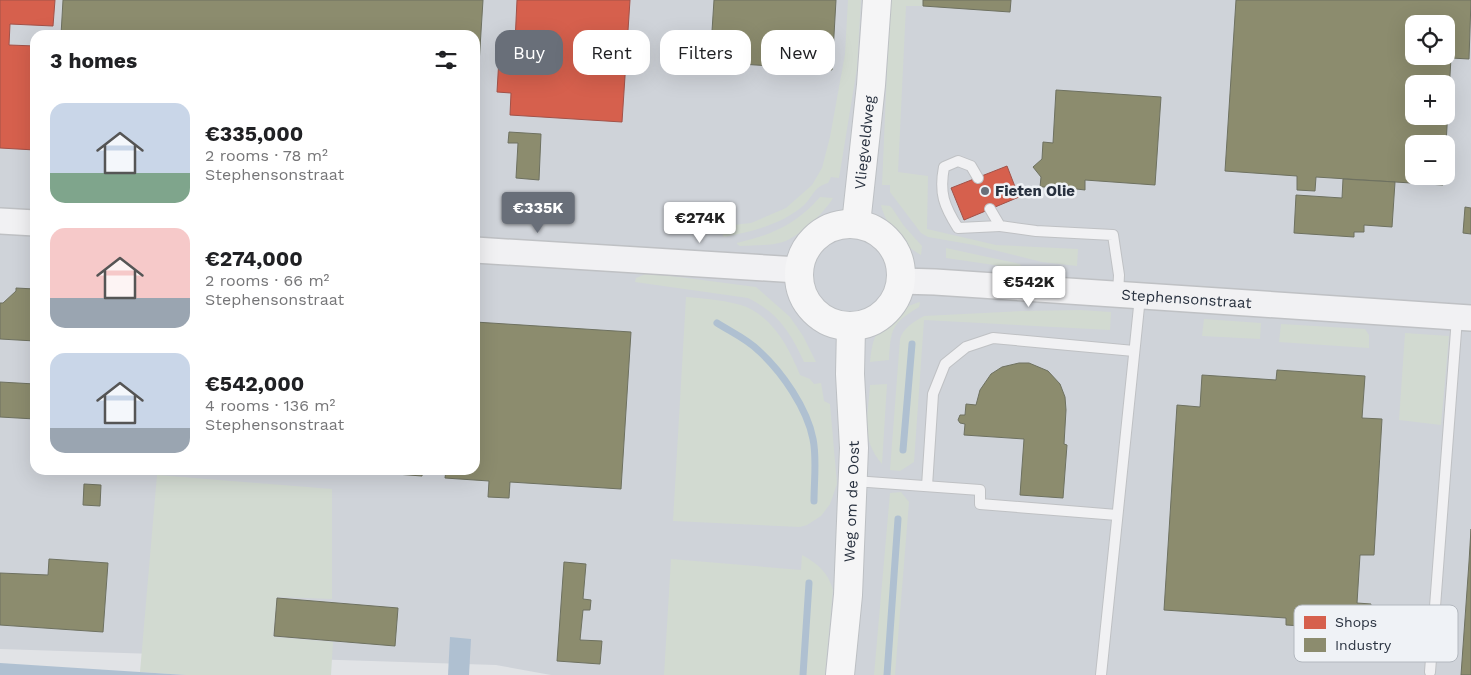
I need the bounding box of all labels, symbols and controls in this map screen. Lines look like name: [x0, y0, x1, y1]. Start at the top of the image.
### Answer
map controls: [1405, 15, 1455, 185]
button: locate: [1405, 15, 1455, 65]
chip: Buy: [495, 30, 563, 75]
chip: Rent: [573, 30, 650, 75]
chip: Filters: [660, 30, 751, 75]
chip: New: [761, 30, 835, 75]
icon: filters: [432, 46, 460, 74]
text: 3 homes: [50, 48, 137, 73]
button: +: [1405, 75, 1455, 125]
street label: Vliegveldweg: [851, 95, 879, 190]
text: €335,000: [205, 121, 303, 146]
icon: home: [90, 123, 150, 183]
button: −: [1405, 135, 1455, 185]
text: 2 rooms · 78 m²: [205, 146, 328, 165]
text: Stephensonstraat: [205, 165, 344, 184]
place label: Fieten Olie: [995, 182, 1075, 200]
marker: Fieten Olie: [979, 185, 991, 197]
pin: €335K: [503, 192, 573, 234]
text: €335K: [513, 198, 563, 217]
pin: €274K: [665, 202, 735, 244]
text: €274K: [675, 208, 725, 227]
text: €274,000: [205, 246, 303, 271]
icon: home: [90, 248, 150, 308]
pin: €542K: [994, 266, 1064, 308]
text: 2 rooms · 66 m²: [205, 271, 329, 290]
text: €542K: [1003, 272, 1055, 291]
street label: Stephensonstraat: [1121, 286, 1253, 312]
text: Stephensonstraat: [205, 290, 344, 309]
text: €542,000: [205, 371, 304, 396]
icon: home: [90, 373, 150, 433]
text: 4 rooms · 136 m²: [205, 396, 335, 415]
text: Stephensonstraat: [205, 415, 344, 434]
street label: Weg om de Oost: [840, 439, 863, 563]
legend: [1294, 605, 1458, 662]
text: Shops: [1335, 614, 1377, 630]
text: Industry: [1335, 637, 1392, 653]

